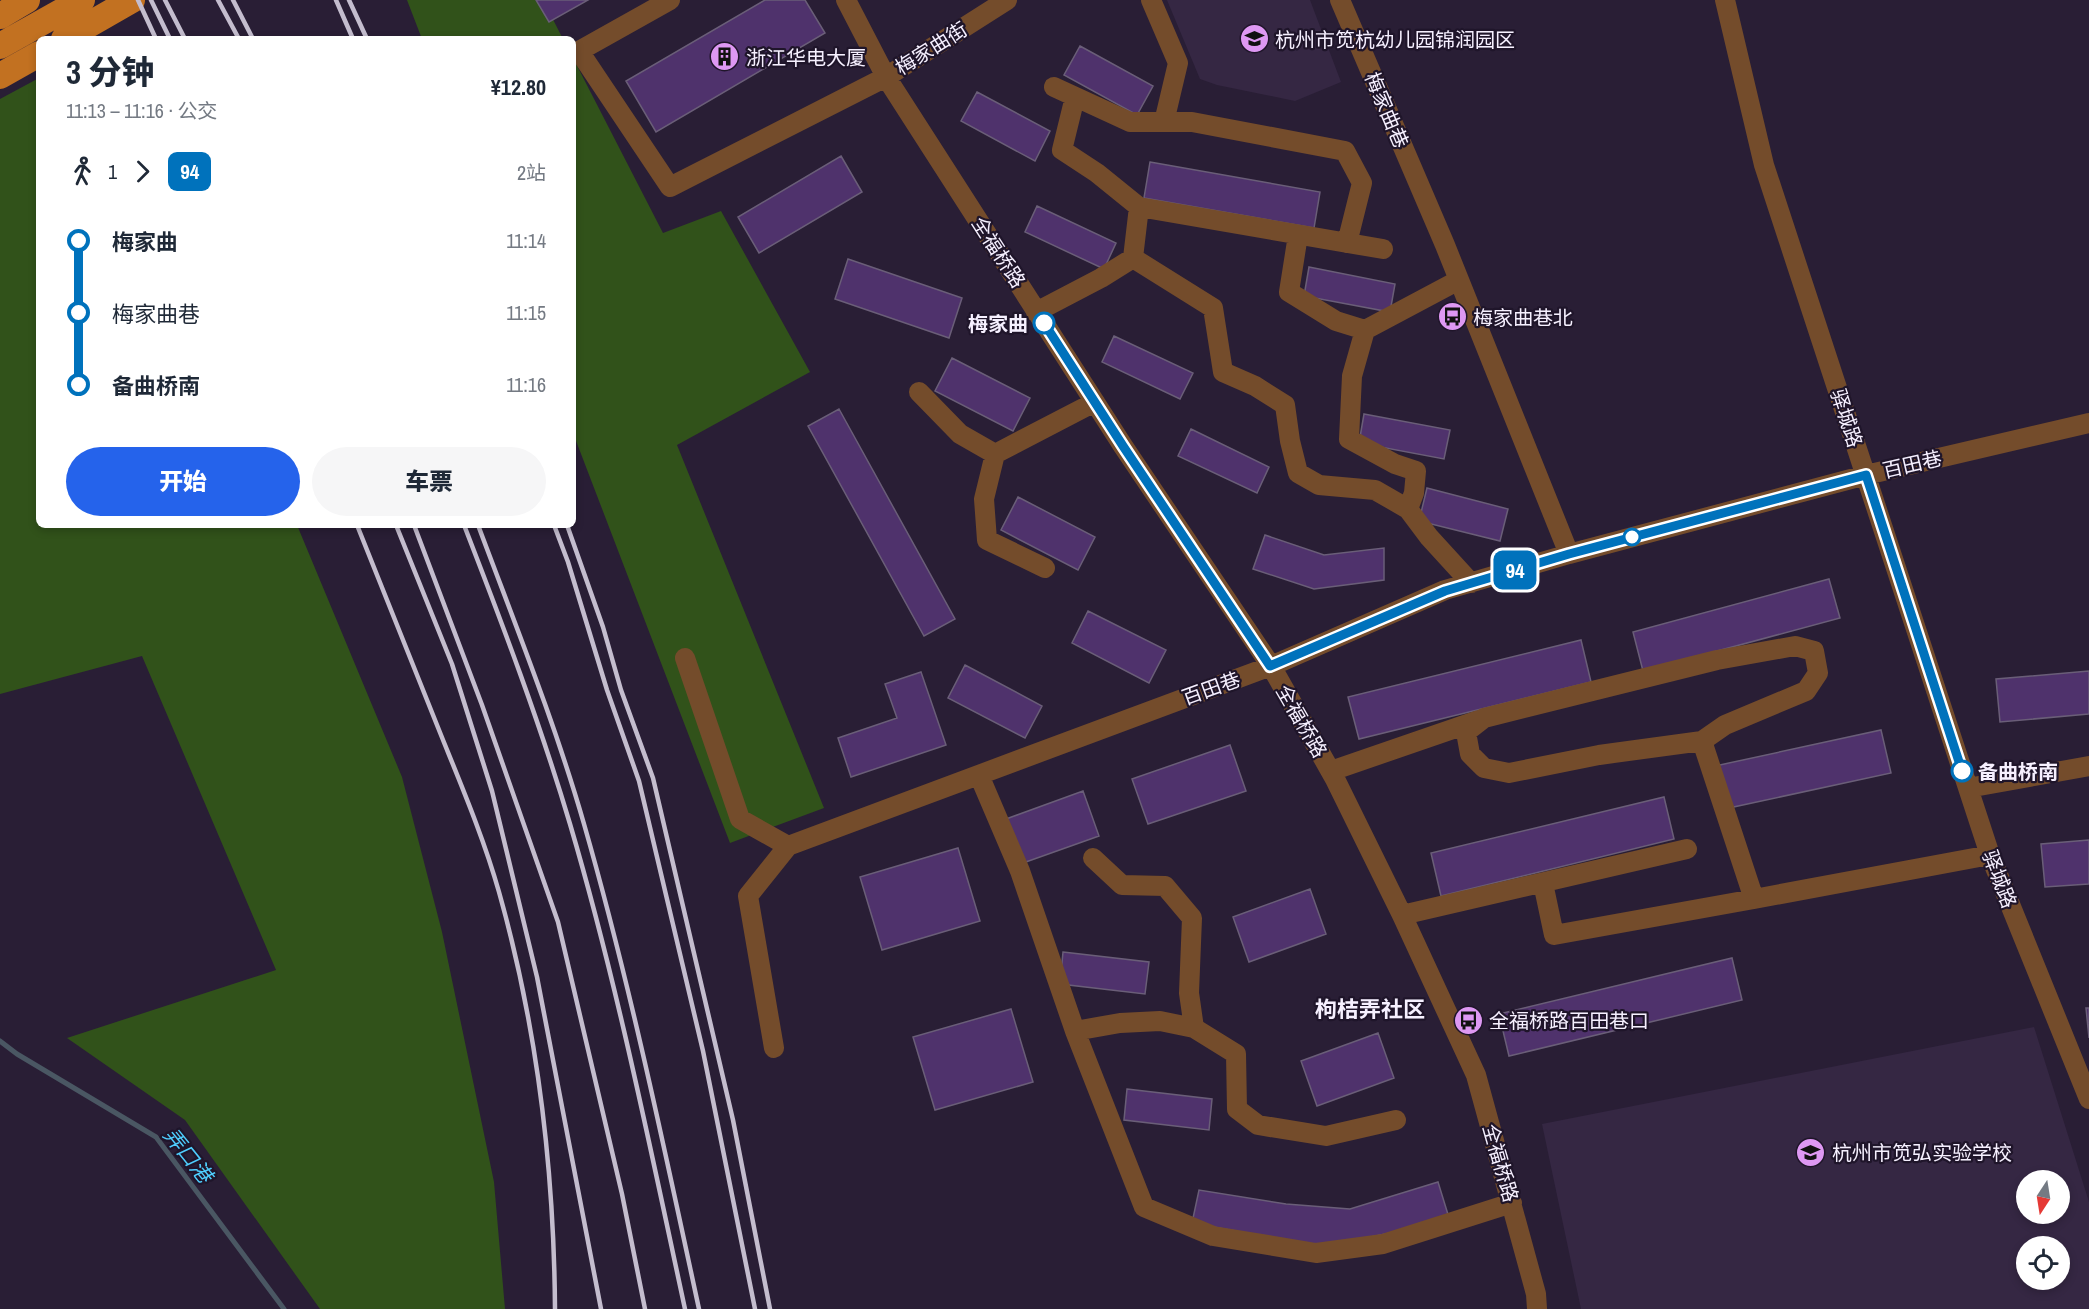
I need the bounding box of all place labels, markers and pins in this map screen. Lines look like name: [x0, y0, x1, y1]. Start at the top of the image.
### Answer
school or university icon: 杭州市笕杭幼儿园锦润园区: [1238, 23, 1270, 55]
place label: 杭州市笕杭幼儿园锦润园区: [1275, 26, 1515, 53]
building icon: 浙江华电大厦: [709, 41, 741, 73]
place label: 浙江华电大厦: [746, 44, 866, 71]
bus stop icon: 梅家曲巷北: [1436, 301, 1468, 333]
place label: 梅家曲巷北: [1473, 304, 1573, 331]
place label: 梅家曲: [968, 310, 1028, 337]
marker: 梅家曲: [1033, 312, 1055, 334]
unlabelled marker: [1623, 528, 1641, 546]
place label: 备曲桥南: [1978, 758, 2058, 785]
marker: 备曲桥南: [1951, 760, 1973, 782]
bus stop icon: 全福桥路百田巷口: [1452, 1004, 1484, 1036]
place label: 全福桥路百田巷口: [1489, 1007, 1649, 1034]
school or university icon: 杭州市笕弘实验学校: [1795, 1136, 1827, 1168]
place label: 杭州市笕弘实验学校: [1832, 1139, 2012, 1166]

